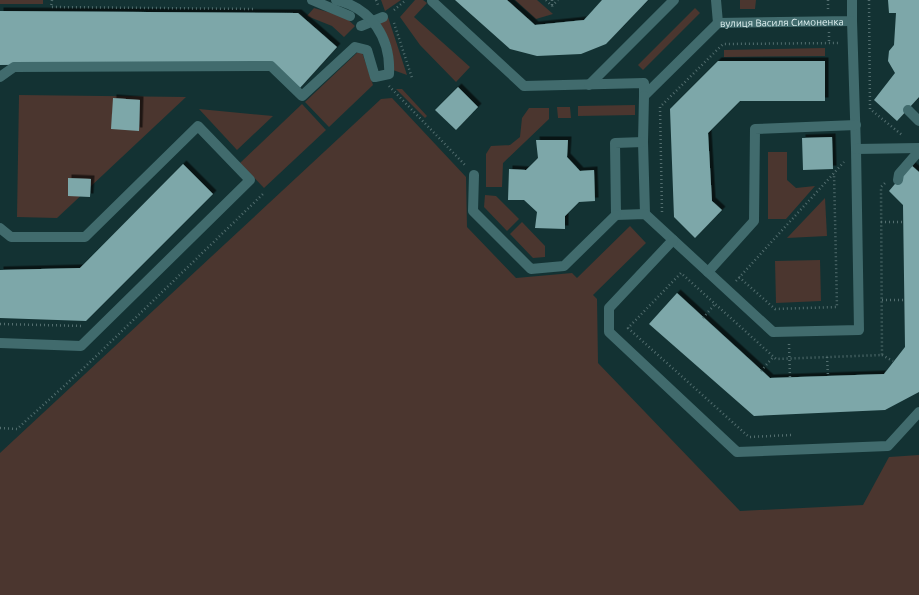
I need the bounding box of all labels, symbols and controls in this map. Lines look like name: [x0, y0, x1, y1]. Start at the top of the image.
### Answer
street label: вулиця Василя Симоненка: [720, 16, 844, 28]

